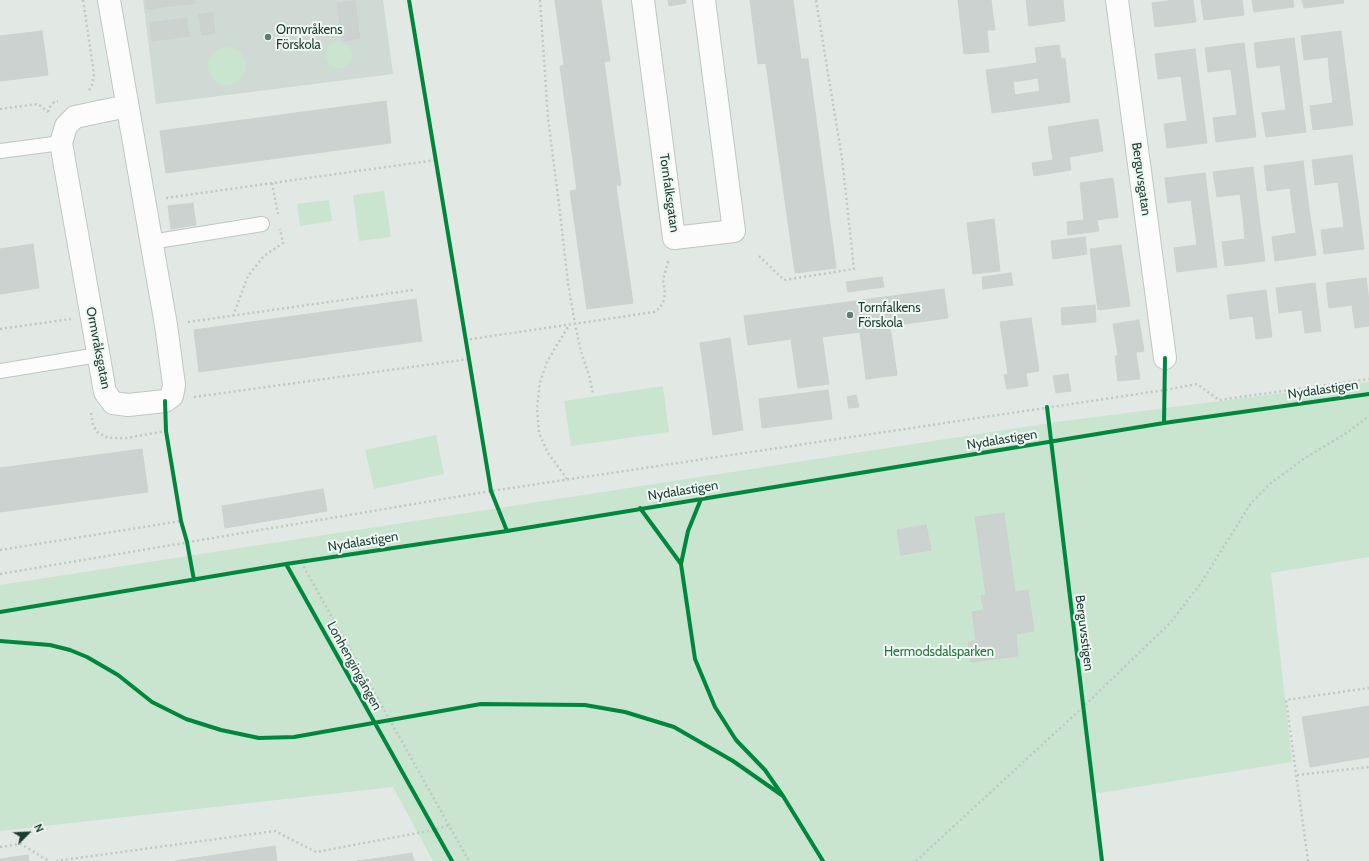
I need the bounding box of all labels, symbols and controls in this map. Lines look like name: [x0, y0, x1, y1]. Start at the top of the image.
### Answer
place label: Ormvråkens Förskola: [276, 22, 343, 53]
marker: Ormvråkens Förskola: [263, 32, 273, 42]
street label: Berguvsgatan: [1128, 141, 1154, 217]
street label: Tornfalksgatan: [656, 153, 682, 233]
place label: Tornfalkens Förskola: [858, 300, 921, 331]
street label: Ormvråksgatan: [82, 305, 114, 391]
marker: Tornfalkens Förskola: [845, 310, 855, 320]
street label: Nydalastigen: [1287, 377, 1359, 403]
street label: Nydalastigen: [966, 427, 1038, 453]
street label: Nydalastigen: [647, 478, 719, 504]
street label: Nydalastigen: [327, 529, 399, 555]
street label: Berguvsstigen: [1072, 594, 1096, 672]
street label: Lonhengingången: [323, 619, 385, 713]
park label: Hermodsdalsparken: [884, 644, 994, 660]
north arrow: [8, 813, 48, 853]
text: N: [31, 822, 47, 835]

